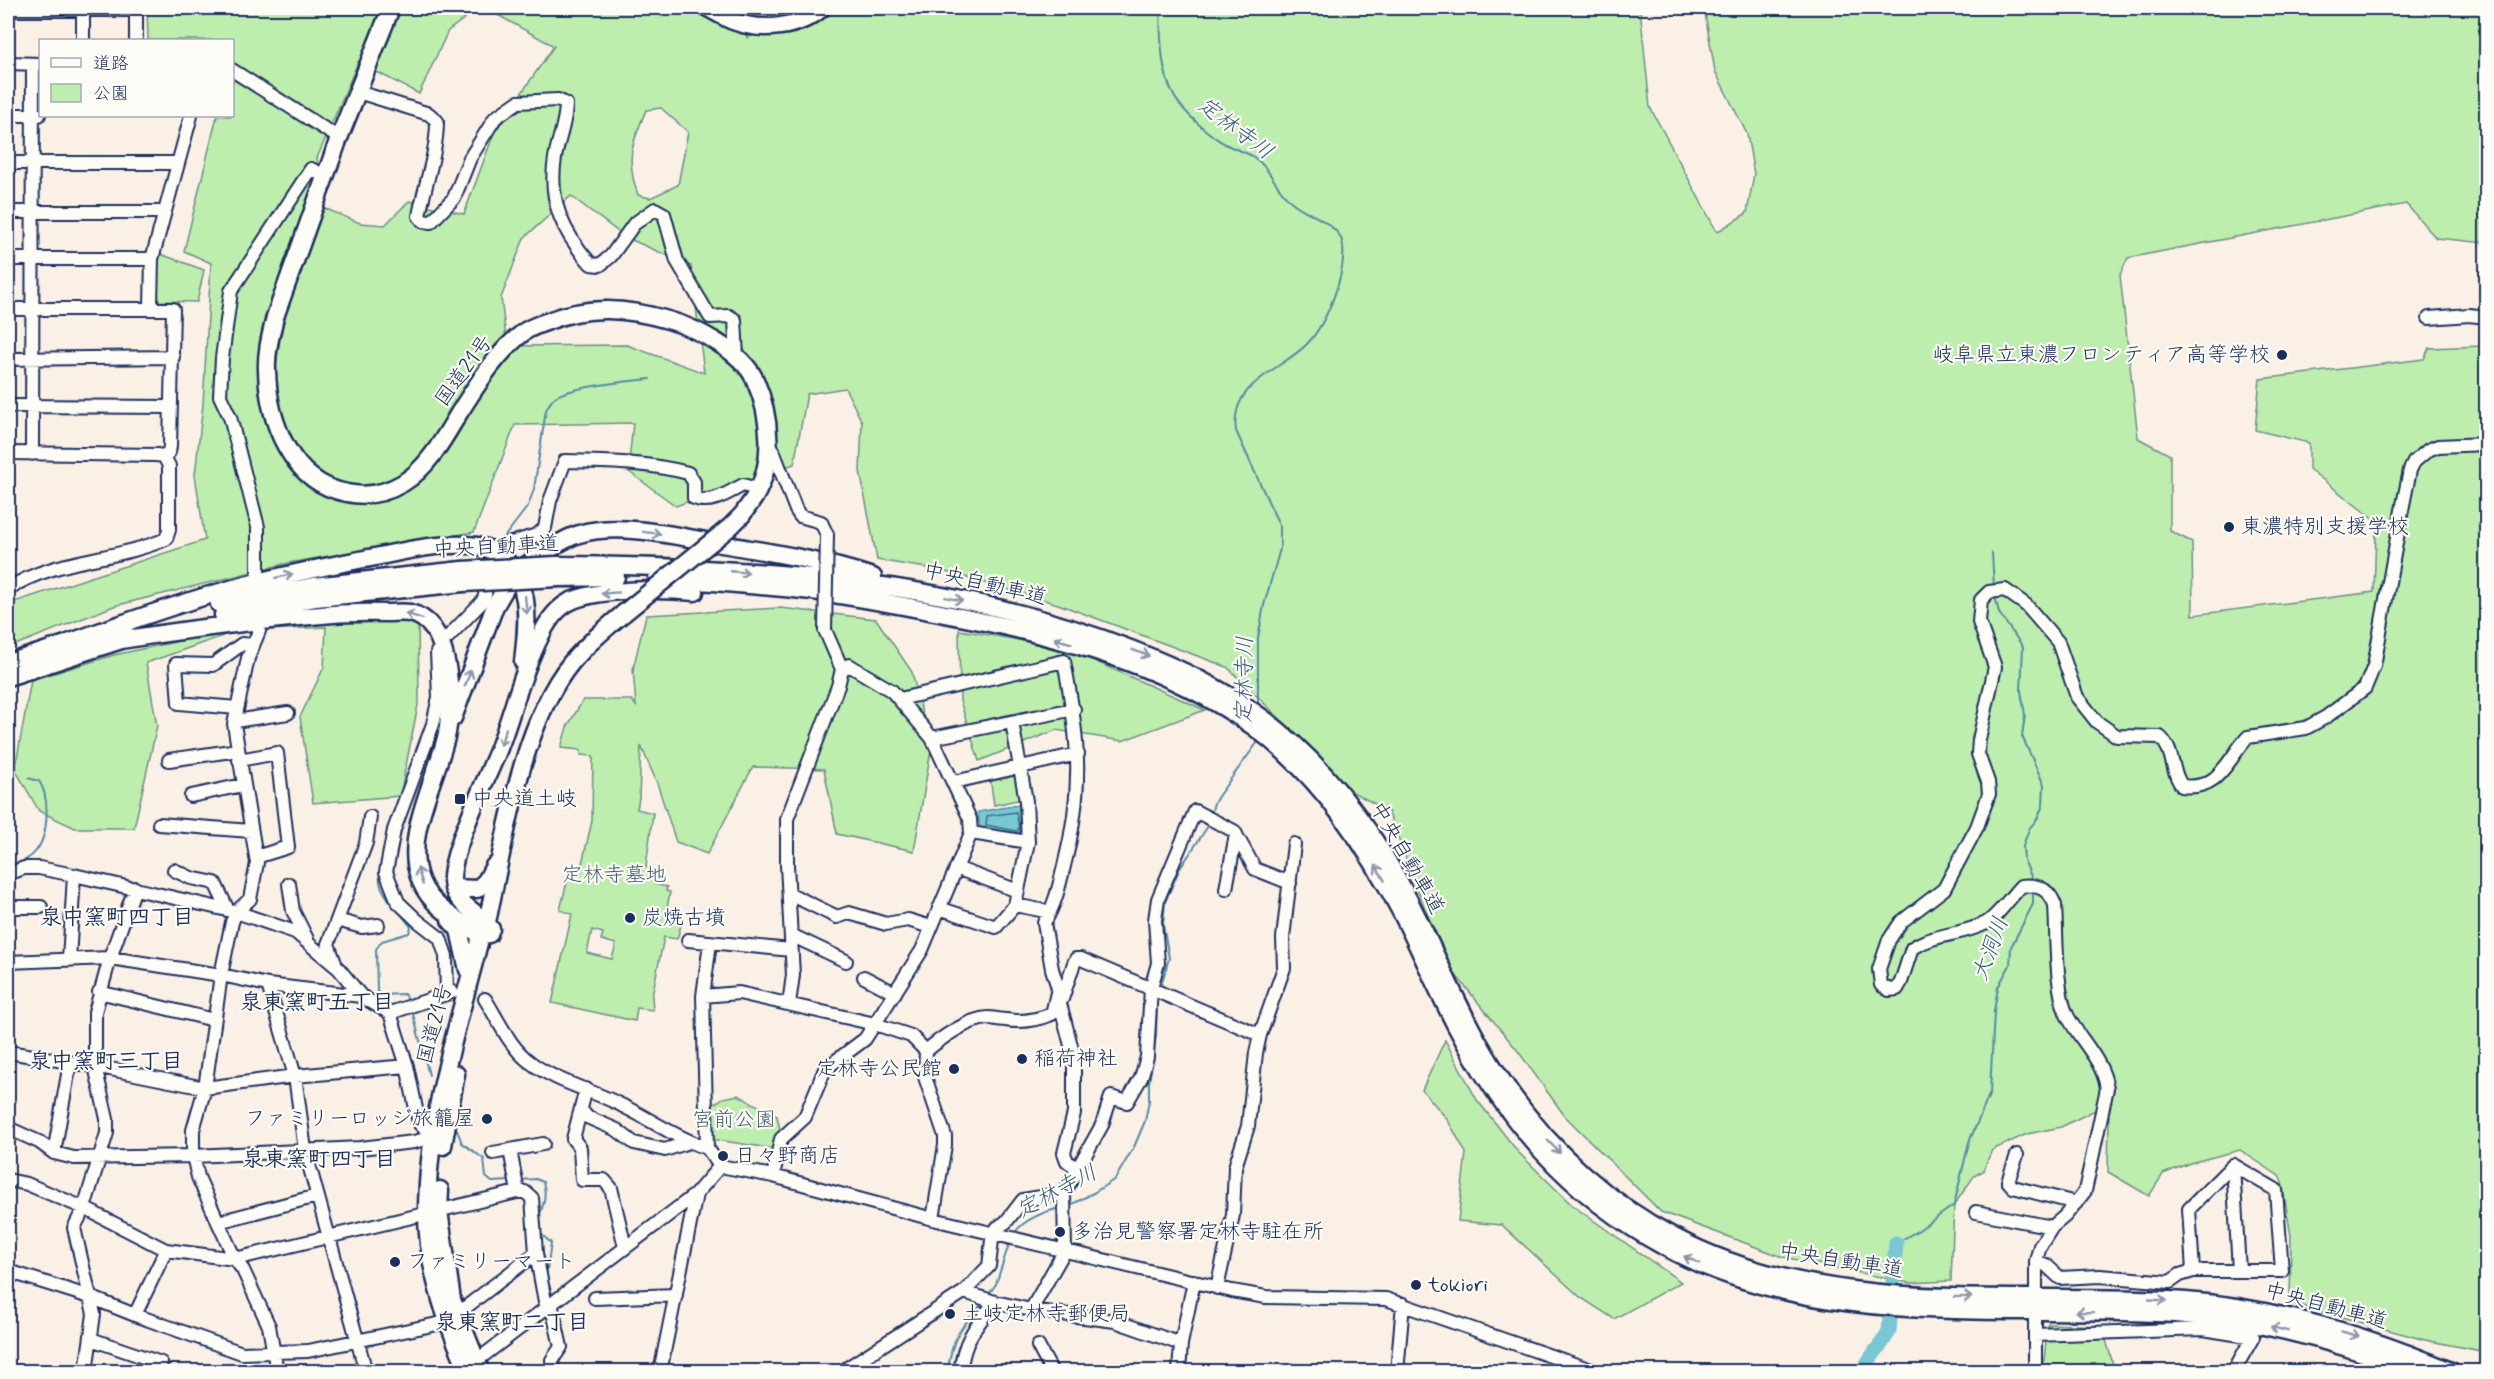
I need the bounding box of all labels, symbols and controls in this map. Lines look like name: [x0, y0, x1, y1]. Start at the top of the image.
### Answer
legend: [39, 39, 234, 117]
text: 道路: [93, 52, 129, 76]
text: 公園: [93, 82, 129, 106]
water label: 定林寺川: [1191, 91, 1279, 167]
street label: 国道21号: [428, 329, 500, 413]
place label: 岐阜県立東濃フロンティア高等学校: [1933, 341, 2270, 369]
marker: 岐阜県立東濃フロンティア高等学校: [2275, 348, 2289, 362]
place label: 東濃特別支援学校: [2241, 513, 2409, 541]
marker: 東濃特別支援学校: [2222, 520, 2236, 534]
one-way arrow: [642, 528, 662, 539]
street label: 中央自動車道: [432, 530, 560, 564]
street label: 中央自動車道: [920, 556, 1050, 612]
one-way arrow: [730, 567, 749, 578]
one-way arrow: [274, 570, 293, 582]
one-way arrow: [601, 588, 621, 599]
one-way arrow: [944, 594, 963, 605]
one-way arrow: [521, 595, 532, 615]
one-way arrow: [406, 610, 424, 621]
one-way arrow: [1054, 635, 1073, 646]
water label: 定林寺川: [1230, 636, 1260, 724]
one-way arrow: [1131, 649, 1150, 660]
one-way arrow: [463, 670, 474, 688]
one-way arrow: [496, 727, 507, 745]
place label: 中央道土岐: [472, 785, 577, 813]
marker: 中央道土岐: [453, 792, 467, 806]
street label: 中央自動車道: [1363, 796, 1451, 920]
park label: 定林寺墓地: [562, 861, 667, 889]
one-way arrow: [1373, 865, 1385, 882]
one-way arrow: [413, 867, 424, 886]
district label: 泉中窯町四丁目: [40, 904, 194, 932]
place label: 炭焼古墳: [642, 904, 726, 932]
marker: 炭焼古墳: [623, 911, 637, 925]
water label: 大洞川: [1967, 913, 2015, 985]
street label: 国道21号: [411, 981, 459, 1067]
district label: 泉東窯町五丁目: [240, 989, 394, 1017]
place label: 稲荷神社: [1034, 1045, 1118, 1073]
district label: 泉中窯町三丁目: [29, 1048, 183, 1076]
marker: 稲荷神社: [1015, 1052, 1029, 1066]
place label: 定林寺公民館: [816, 1055, 942, 1083]
marker: 定林寺公民館: [947, 1062, 961, 1076]
place label: ファミリーロッジ旅籠屋: [245, 1105, 475, 1133]
park label: 宮前公園: [692, 1106, 776, 1134]
marker: ファミリーロッジ旅籠屋: [480, 1112, 494, 1126]
one-way arrow: [1547, 1139, 1562, 1154]
place label: 日々野商店: [735, 1142, 840, 1170]
district label: 泉東窯町四丁目: [242, 1146, 396, 1174]
marker: 日々野商店: [716, 1149, 730, 1163]
water label: 定林寺川: [1012, 1159, 1102, 1225]
place label: 多治見警察署定林寺駐在所: [1072, 1218, 1324, 1246]
marker: 多治見警察署定林寺駐在所: [1053, 1225, 1067, 1239]
street label: 中央自動車道: [1777, 1237, 1905, 1285]
place label: ファミリーマート: [407, 1248, 575, 1276]
one-way arrow: [1684, 1254, 1702, 1265]
marker: ファミリーマート: [388, 1255, 402, 1269]
place label: tokiori: [1427, 1271, 1488, 1299]
street label: 中央自動車道: [2262, 1276, 2390, 1336]
marker: tokiori: [1409, 1278, 1423, 1292]
one-way arrow: [1953, 1291, 1973, 1303]
one-way arrow: [2148, 1294, 2168, 1305]
place label: 土岐定林寺郵便局: [962, 1300, 1130, 1328]
one-way arrow: [2076, 1306, 2096, 1317]
marker: 土岐定林寺郵便局: [943, 1307, 957, 1321]
district label: 泉東窯町二丁目: [435, 1309, 589, 1337]
one-way arrow: [2270, 1322, 2289, 1334]
one-way arrow: [2340, 1329, 2359, 1340]

